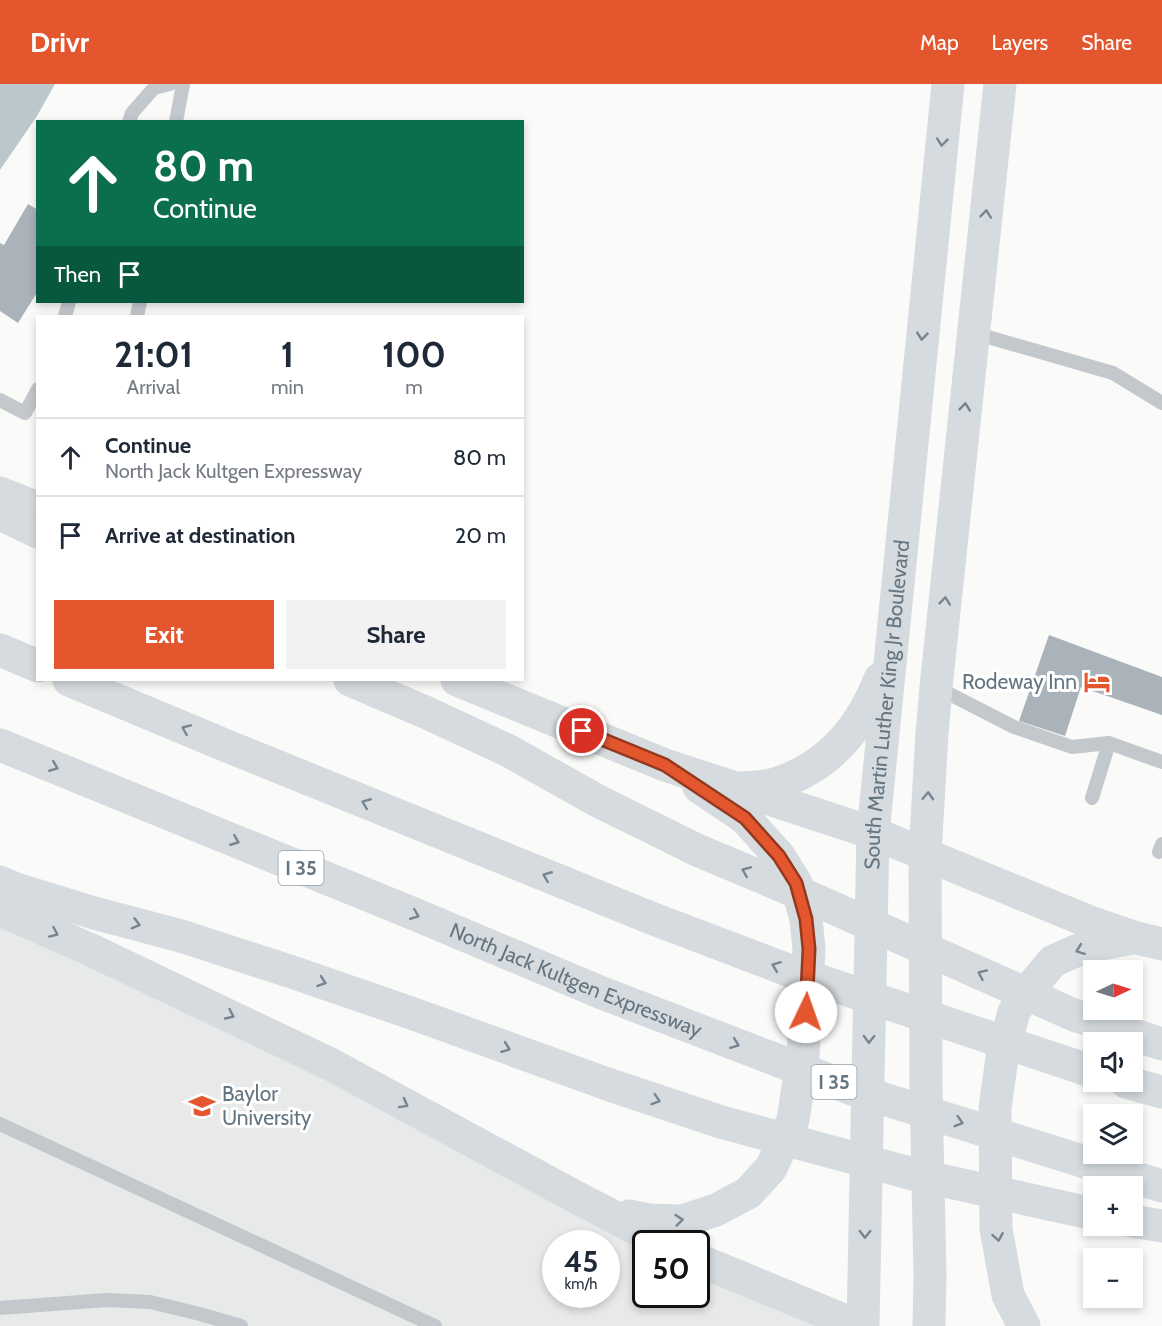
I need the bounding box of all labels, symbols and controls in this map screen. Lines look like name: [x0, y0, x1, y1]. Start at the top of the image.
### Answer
text: Drivr: [30, 25, 89, 59]
text: Map: [920, 30, 959, 55]
text: Layers: [992, 30, 1048, 55]
text: Share: [1081, 30, 1132, 55]
one-way arrow: [936, 138, 949, 147]
text: 80 m: [153, 140, 254, 192]
icon: ahead: [54, 144, 132, 222]
text: Continue: [153, 192, 257, 225]
one-way arrow: [979, 209, 992, 218]
icon: arrive: [113, 258, 146, 291]
text: Then: [54, 261, 101, 288]
text: 21:01: [114, 332, 193, 376]
text: 1: [281, 332, 294, 376]
text: 100: [382, 332, 446, 376]
one-way arrow: [916, 332, 929, 341]
text: Arrival: [127, 375, 180, 399]
text: min: [271, 375, 304, 399]
text: m: [405, 375, 423, 399]
one-way arrow: [958, 403, 971, 412]
text: Continue: [105, 432, 191, 459]
icon: ahead: [54, 441, 87, 474]
text: 80 m: [453, 444, 506, 471]
text: North Jack Kultgen Expressway: [105, 459, 362, 483]
icon: arrive: [54, 519, 87, 552]
text: Arrive at destination: [105, 522, 295, 549]
text: 20 m: [455, 522, 506, 549]
street label: South Martin Luther King Jr Boulevard: [859, 539, 914, 870]
one-way arrow: [938, 597, 951, 606]
button: Exit: [54, 600, 274, 669]
button: Share: [286, 600, 506, 669]
hotel icon: Rodeway Inn: [1082, 667, 1112, 697]
place label: Rodeway Inn: [962, 669, 1077, 694]
pin: [556, 705, 607, 756]
icon: arrive: [565, 714, 598, 747]
one-way arrow: [181, 724, 192, 736]
one-way arrow: [48, 760, 59, 773]
one-way arrow: [922, 791, 935, 800]
one-way arrow: [361, 798, 372, 810]
one-way arrow: [228, 834, 239, 846]
road number: I 35: [278, 851, 324, 885]
one-way arrow: [741, 866, 752, 878]
one-way arrow: [542, 871, 553, 883]
one-way arrow: [409, 908, 420, 920]
one-way arrow: [130, 917, 141, 929]
street label: North Jack Kultgen Expressway: [446, 917, 706, 1042]
one-way arrow: [47, 926, 58, 938]
one-way arrow: [1075, 942, 1086, 955]
north arrow: [1083, 960, 1143, 1020]
map controls: [1083, 960, 1143, 1308]
one-way arrow: [771, 961, 782, 973]
one-way arrow: [978, 970, 989, 982]
one-way arrow: [316, 975, 327, 988]
position arrow: [774, 980, 838, 1044]
one-way arrow: [224, 1008, 235, 1020]
button: sound: [1083, 1032, 1143, 1092]
one-way arrow: [863, 1034, 875, 1043]
one-way arrow: [729, 1037, 740, 1049]
one-way arrow: [500, 1041, 511, 1053]
road number: I 35: [812, 1065, 856, 1099]
place label: Baylor University: [222, 1081, 312, 1130]
school or university icon: Baylor University: [187, 1091, 217, 1121]
one-way arrow: [650, 1093, 660, 1105]
one-way arrow: [398, 1097, 408, 1108]
button: layers: [1083, 1104, 1143, 1164]
one-way arrow: [953, 1115, 963, 1128]
button: +: [1083, 1176, 1143, 1236]
one-way arrow: [674, 1214, 684, 1227]
one-way arrow: [859, 1229, 871, 1238]
speed limit sign: 50: [632, 1230, 710, 1308]
one-way arrow: [991, 1233, 1003, 1242]
text: 45: [564, 1243, 598, 1280]
button: −: [1083, 1248, 1143, 1308]
text: km/h: [565, 1275, 597, 1293]

